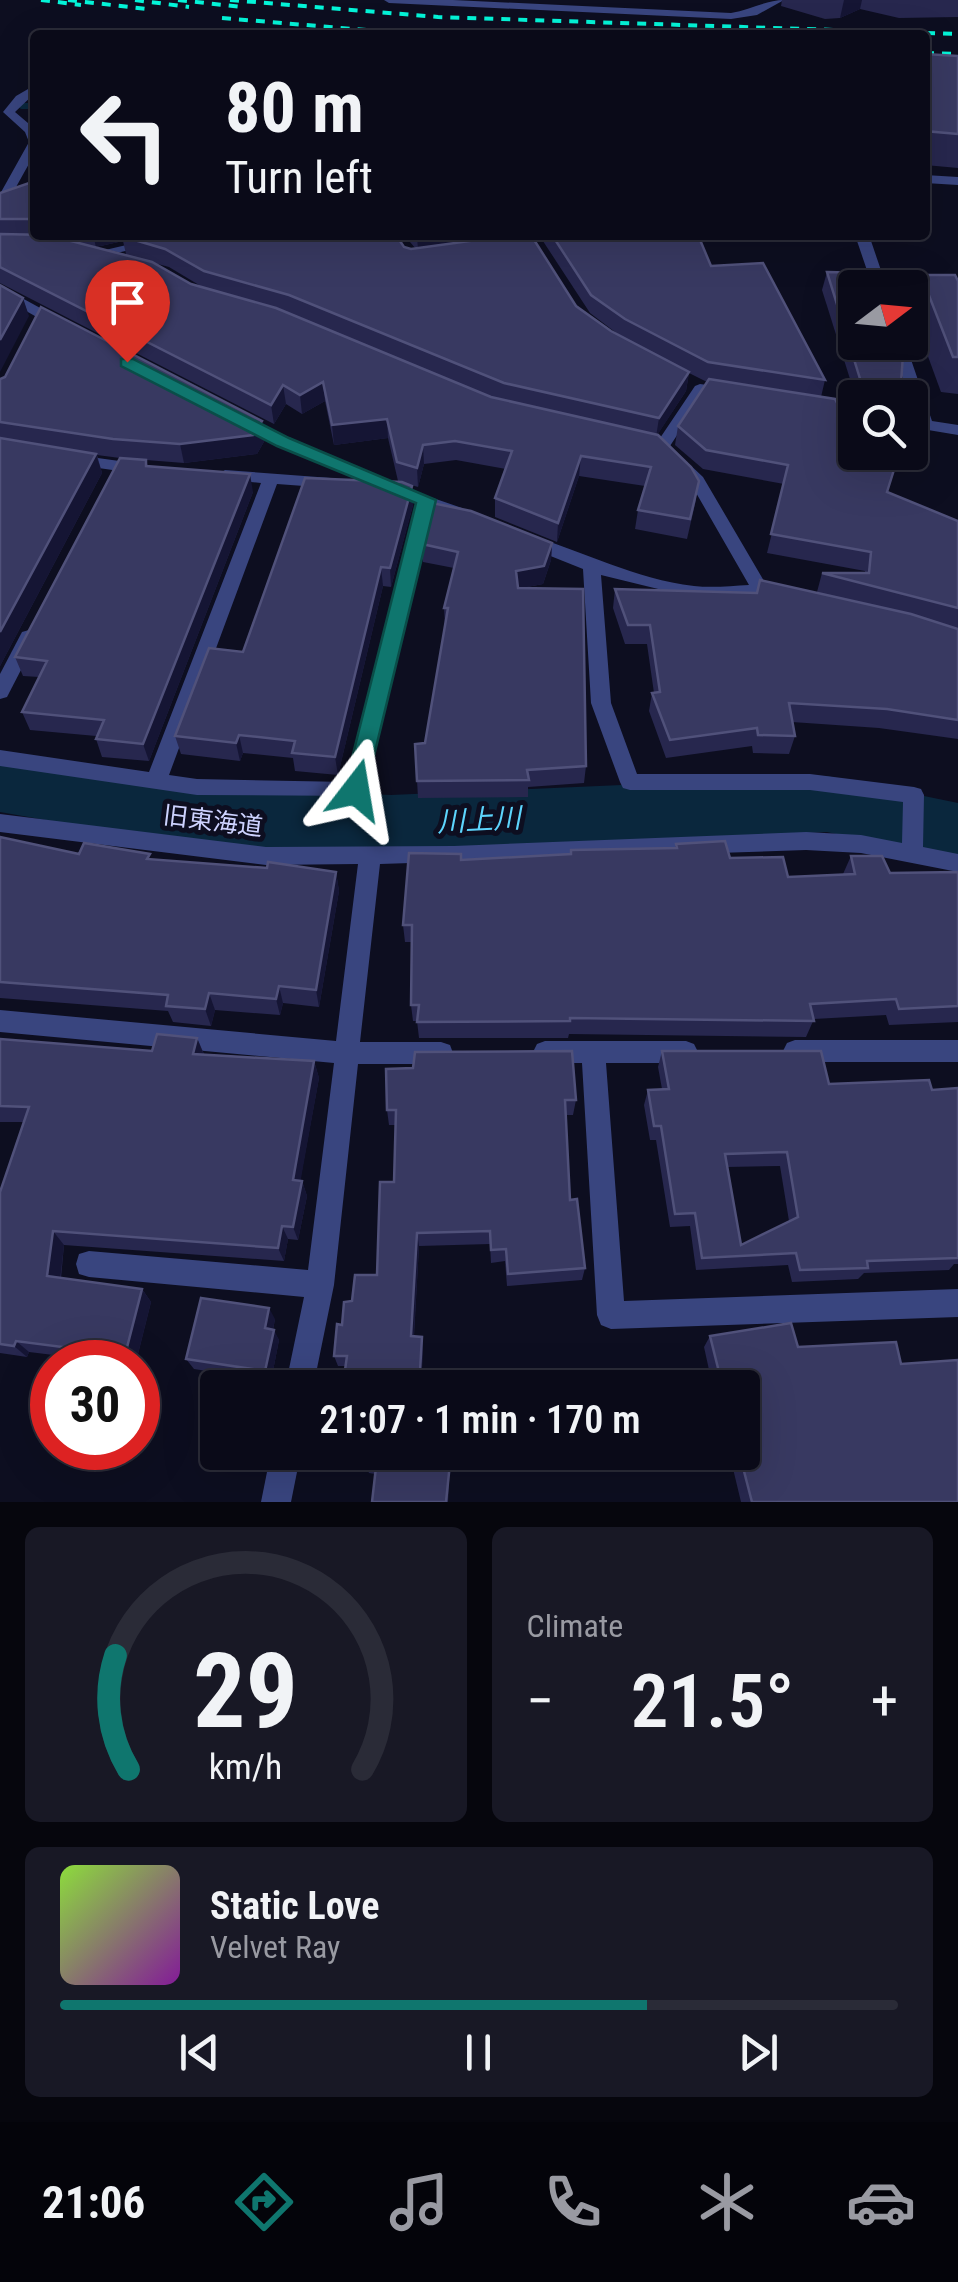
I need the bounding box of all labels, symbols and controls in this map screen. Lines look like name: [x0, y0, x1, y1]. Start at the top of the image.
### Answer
text: 80 m: [225, 67, 364, 149]
icon: left: [60, 70, 190, 200]
text: Turn left: [225, 151, 373, 204]
pin: [85, 260, 170, 363]
north arrow: [838, 270, 928, 360]
map controls: [838, 270, 928, 470]
icon: arrive: [100, 275, 155, 330]
button: search: [838, 380, 928, 470]
position arrow: [304, 738, 408, 842]
street label: 旧東海道: [162, 801, 264, 841]
water label: 川上川: [436, 801, 525, 839]
speed limit sign: 30: [30, 1340, 160, 1470]
text: 21:07 · 1 min · 170 m: [320, 1398, 640, 1442]
text: Climate: [527, 1607, 623, 1645]
text: 29: [193, 1631, 298, 1752]
text: 21.5°: [631, 1657, 794, 1745]
text: −: [527, 1669, 554, 1733]
text: +: [871, 1669, 898, 1733]
text: km/h: [209, 1746, 283, 1788]
text: Static Love: [210, 1884, 379, 1928]
text: Velvet Ray: [210, 1928, 340, 1966]
icon: previous: [172, 2025, 227, 2080]
icon: pause: [451, 2025, 506, 2080]
icon: next: [731, 2025, 786, 2080]
icon: directions: [229, 2167, 299, 2237]
icon: music: [384, 2167, 454, 2237]
icon: phone: [538, 2167, 608, 2237]
icon: climate: [692, 2167, 762, 2237]
icon: car: [846, 2167, 916, 2237]
text: 21:06: [42, 2176, 145, 2229]

